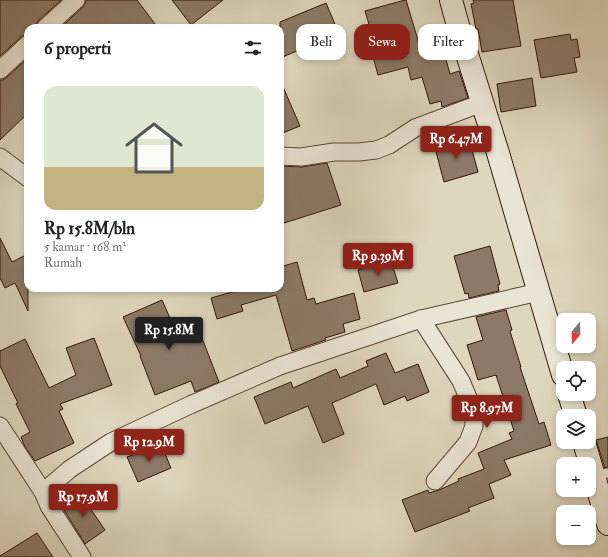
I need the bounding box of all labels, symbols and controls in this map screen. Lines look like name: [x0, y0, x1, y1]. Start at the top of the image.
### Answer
chip: Beli: [296, 24, 346, 60]
chip: Sewa: [354, 24, 410, 60]
chip: Filter: [418, 24, 478, 60]
icon: filters: [242, 37, 264, 59]
text: 6 properti: [44, 38, 111, 59]
icon: home: [118, 112, 190, 184]
pin: Rp 6.47M: [415, 126, 497, 160]
text: Rp 6.47M: [429, 131, 483, 147]
text: Rp 15.8M/bln: [44, 218, 135, 239]
text: 5 kamar · 168 m²: [44, 239, 126, 255]
pin: Rp 9.39M: [337, 243, 419, 277]
text: Rp 9.39M: [352, 248, 404, 264]
text: Rumah: [44, 255, 82, 271]
north arrow: [556, 313, 596, 353]
map controls: [556, 313, 596, 545]
pin: Rp 15.8M: [128, 317, 210, 351]
text: Rp 15.8M: [144, 322, 194, 338]
button: locate: [556, 361, 596, 401]
pin: Rp 8.97M: [446, 395, 528, 429]
text: Rp 8.97M: [461, 400, 513, 416]
button: layers: [556, 409, 596, 449]
pin: Rp 12.9M: [108, 429, 190, 463]
text: Rp 12.9M: [123, 434, 175, 450]
button: +: [556, 457, 596, 497]
pin: Rp 17.9M: [42, 484, 124, 518]
text: Rp 17.9M: [58, 489, 108, 505]
button: −: [556, 505, 596, 545]

